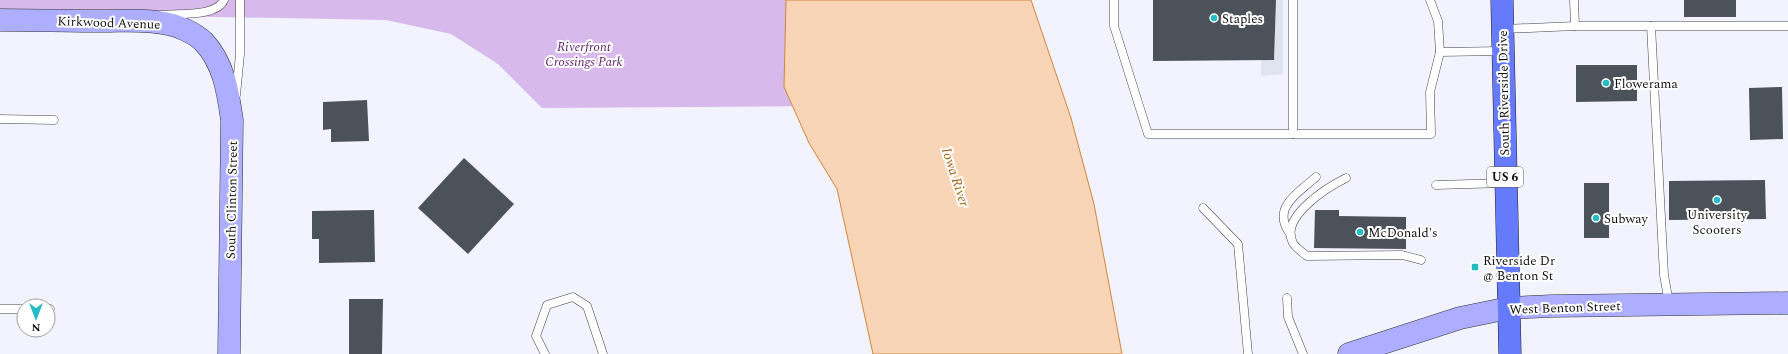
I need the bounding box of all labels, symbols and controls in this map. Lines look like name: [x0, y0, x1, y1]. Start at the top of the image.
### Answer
place label: Staples: [1222, 9, 1263, 29]
street label: Kirkwood Avenue: [57, 11, 161, 35]
marker: Staples: [1209, 13, 1219, 23]
street label: South Riverside Drive: [1493, 30, 1515, 156]
park label: Riverfront Crossings Park: [545, 37, 623, 72]
place label: Flowerama: [1614, 74, 1678, 94]
marker: Flowerama: [1601, 78, 1611, 88]
street label: South Clinton Street: [221, 140, 243, 259]
water label: Iowa River: [936, 145, 975, 210]
road number: US 6: [1487, 167, 1523, 187]
marker: University Scooters: [1712, 195, 1722, 205]
place label: University Scooters: [1687, 205, 1748, 240]
place label: Subway: [1604, 209, 1649, 229]
marker: Subway: [1591, 213, 1601, 223]
place label: McDonald's: [1368, 223, 1438, 243]
marker: McDonald's: [1355, 227, 1365, 237]
place label: Riverside Dr @ Benton St: [1483, 251, 1555, 286]
marker: Riverside Dr @ Benton St: [1470, 262, 1480, 272]
street label: West Benton Street: [1509, 296, 1621, 320]
north arrow: [16, 298, 56, 338]
text: N: [31, 319, 40, 336]

